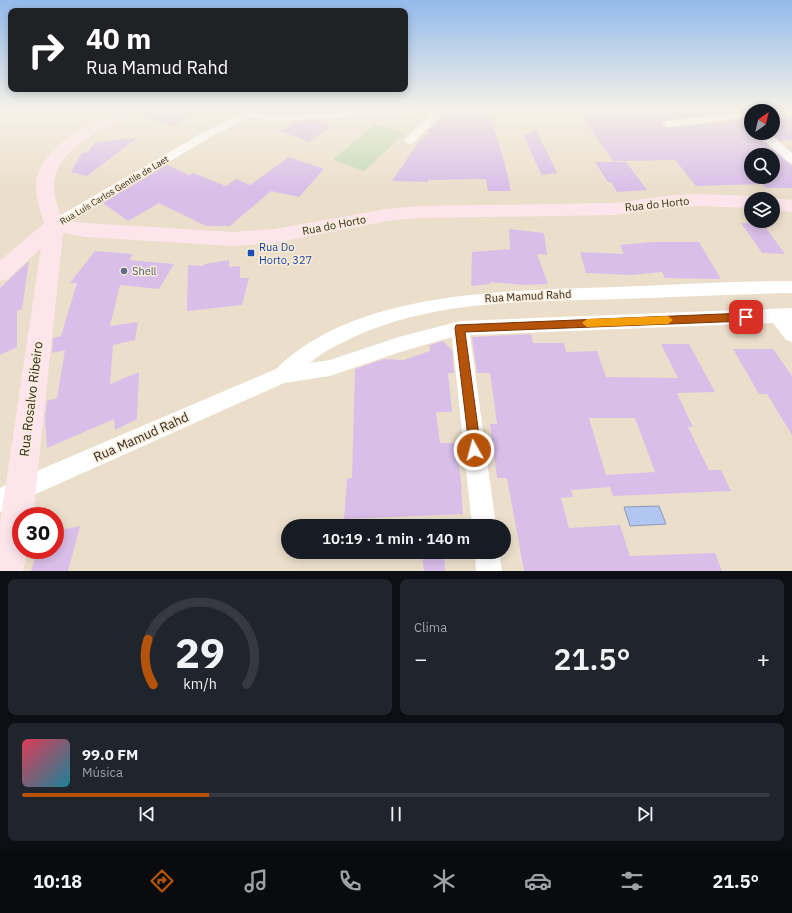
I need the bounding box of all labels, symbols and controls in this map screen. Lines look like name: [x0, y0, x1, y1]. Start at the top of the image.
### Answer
text: 40 m: [86, 20, 151, 57]
icon: right: [20, 24, 72, 76]
text: Rua Mamud Rahd: [86, 56, 228, 79]
north arrow: [744, 104, 780, 140]
map controls: [744, 104, 780, 228]
button: search: [744, 148, 780, 184]
street label: Rua Luís Carlos Gentile de Laet: [58, 153, 170, 227]
button: layers: [744, 192, 780, 228]
street label: Rua do Horto: [624, 194, 690, 214]
street label: Rua do Horto: [301, 212, 367, 238]
place label: Rua Do Horto, 327: [259, 240, 312, 267]
marker: Rua Do Horto, 327: [246, 248, 256, 258]
place label: Shell: [132, 264, 157, 278]
marker: Shell: [119, 266, 129, 276]
street label: Rua Mamud Rahd: [484, 287, 572, 305]
pin: [729, 300, 763, 334]
icon: arrive: [735, 306, 757, 328]
street label: Rua Rosalvo Ribeiro: [15, 340, 47, 458]
street label: Rua Mamud Rahd: [91, 408, 191, 466]
position arrow: [453, 429, 495, 471]
speed limit sign: 30: [12, 507, 64, 559]
text: 10:19 · 1 min · 140 m: [322, 529, 470, 548]
text: Clima: [414, 619, 447, 636]
text: 29: [175, 625, 225, 679]
text: 21.5°: [553, 639, 631, 678]
text: −: [414, 644, 427, 673]
text: +: [757, 644, 770, 673]
text: km/h: [183, 674, 217, 693]
text: 99.0 FM: [82, 745, 138, 764]
text: Música: [82, 764, 123, 781]
icon: previous: [136, 803, 158, 825]
icon: pause: [385, 803, 407, 825]
icon: next: [634, 803, 656, 825]
icon: directions: [148, 867, 176, 895]
icon: music: [242, 867, 270, 895]
icon: phone: [336, 867, 364, 895]
icon: climate: [430, 867, 458, 895]
icon: car: [524, 867, 552, 895]
icon: filters: [618, 867, 646, 895]
text: 10:18: [33, 870, 82, 893]
text: 21.5°: [712, 870, 759, 893]

